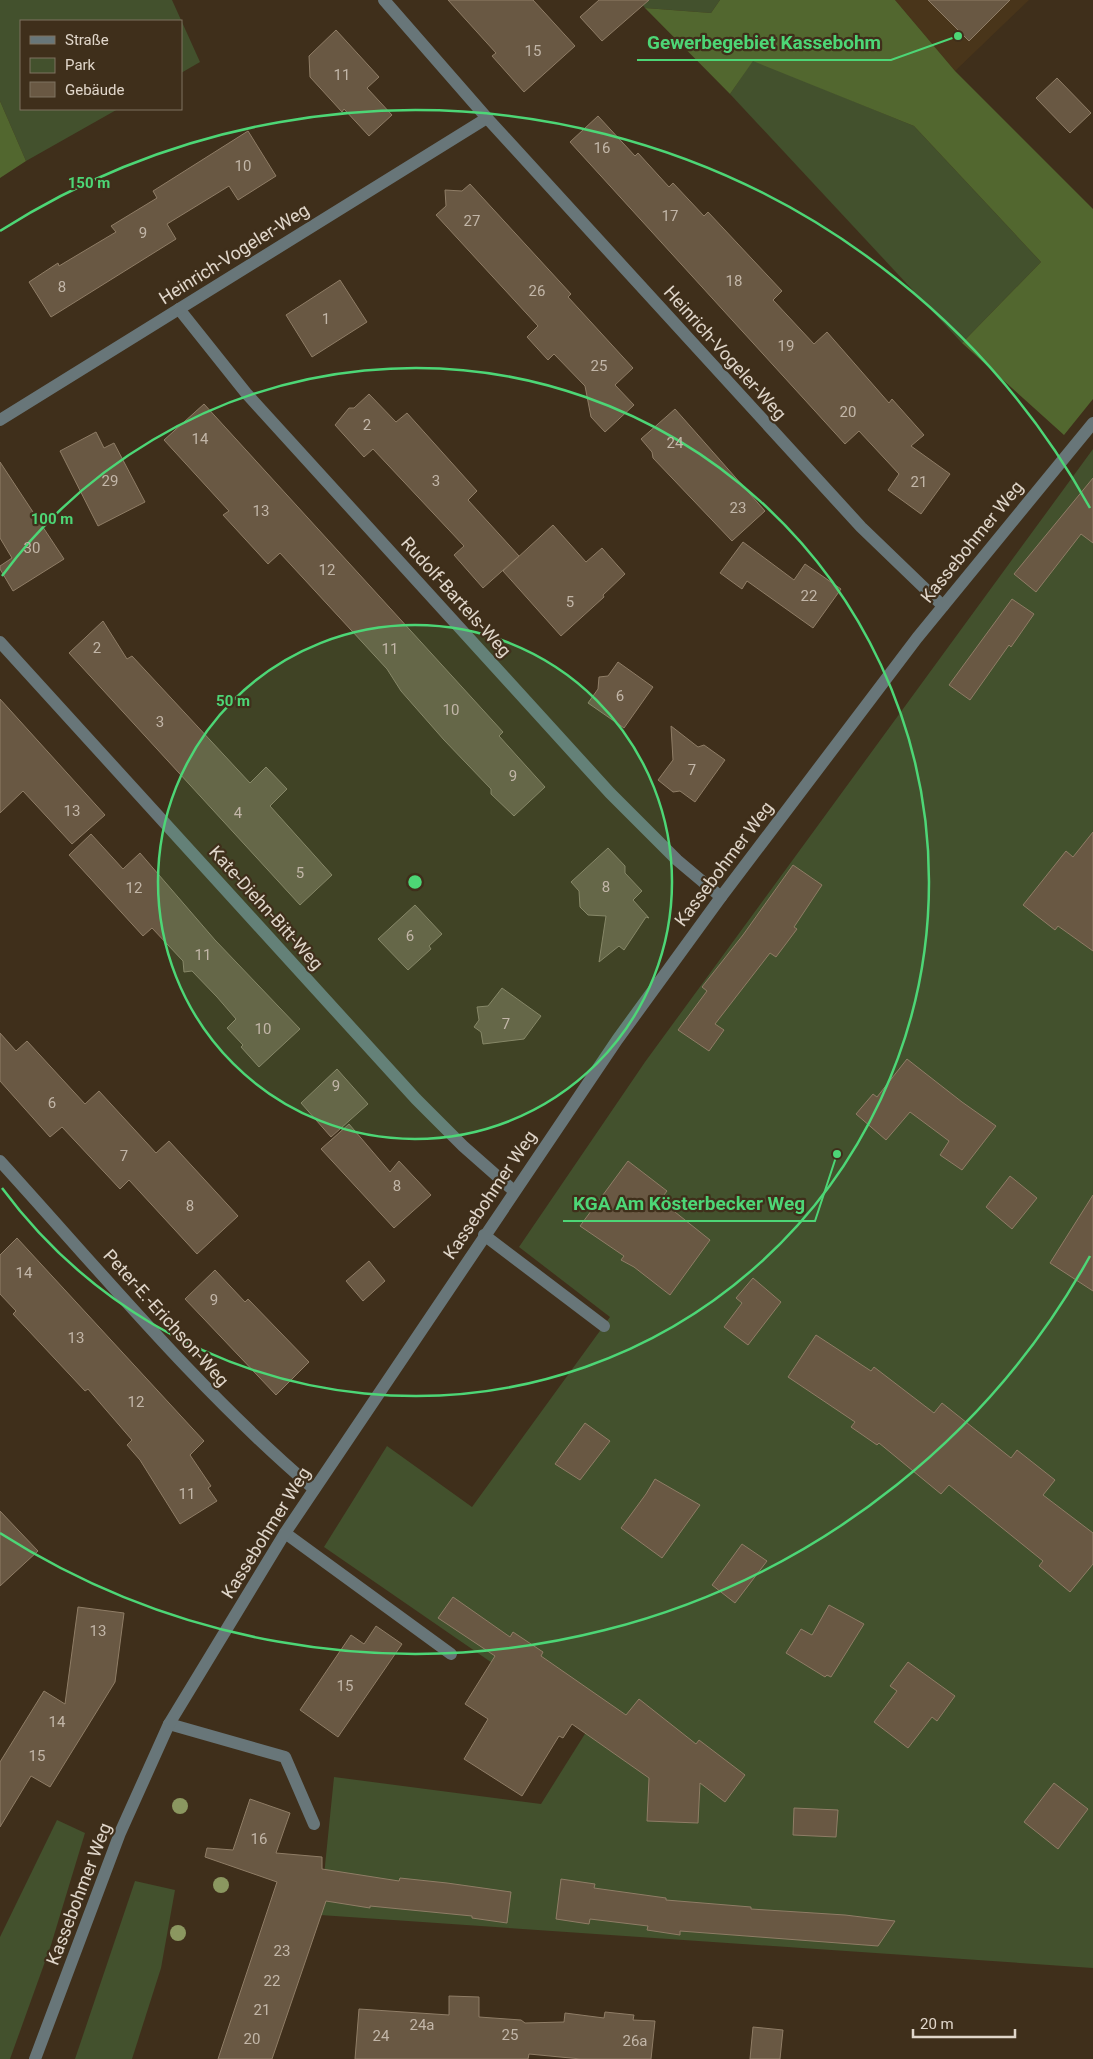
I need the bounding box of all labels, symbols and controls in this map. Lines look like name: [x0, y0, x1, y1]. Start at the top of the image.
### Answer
legend: [20, 20, 182, 110]
callout: Gewerbegebiet Kassebohm: [637, 26, 891, 60]
text: Straße: [65, 31, 109, 49]
text: Gewerbegebiet Kassebohm: [647, 31, 881, 54]
house number: 15: [525, 42, 541, 60]
text: Park: [65, 56, 96, 74]
house number: 11: [334, 66, 350, 84]
text: Gebäude: [65, 81, 124, 99]
house number: 16: [594, 139, 610, 157]
house number: 10: [235, 157, 251, 175]
text: 150 m: [68, 174, 110, 192]
street label: Heinrich-Vogeler-Weg: [155, 199, 313, 308]
house number: 17: [662, 207, 678, 225]
house number: 27: [464, 212, 480, 230]
house number: 9: [139, 224, 147, 242]
house number: 18: [726, 272, 742, 290]
house number: 8: [58, 278, 66, 296]
street label: Heinrich-Vogeler-Weg: [660, 281, 791, 424]
house number: 26: [529, 282, 545, 300]
house number: 1: [322, 310, 330, 328]
house number: 19: [778, 337, 794, 355]
house number: 25: [591, 357, 607, 375]
house number: 20: [840, 403, 856, 421]
house number: 2: [363, 416, 371, 434]
house number: 14: [192, 430, 209, 448]
house number: 24: [667, 434, 684, 452]
house number: 29: [102, 472, 118, 490]
house number: 3: [432, 472, 440, 490]
house number: 21: [911, 473, 927, 491]
street label: Kassebohmer Weg: [916, 477, 1027, 607]
house number: 23: [730, 499, 746, 517]
house number: 13: [253, 502, 269, 520]
text: 100 m: [31, 510, 73, 528]
street label: Rudolf-Bartels-Weg: [397, 532, 516, 661]
house number: 30: [24, 539, 40, 557]
house number: 12: [319, 561, 335, 579]
house number: 22: [801, 587, 817, 605]
house number: 5: [566, 593, 574, 611]
house number: 2: [93, 639, 101, 657]
house number: 11: [382, 640, 398, 658]
house number: 6: [616, 687, 624, 705]
text: 50 m: [216, 692, 250, 710]
house number: 10: [443, 701, 459, 719]
house number: 3: [156, 713, 164, 731]
house number: 7: [688, 761, 696, 779]
house number: 9: [509, 767, 517, 785]
street label: Kassebohmer Weg: [670, 797, 777, 930]
house number: 13: [64, 802, 80, 820]
house number: 4: [234, 804, 243, 822]
street label: Kate-Diehn-Bitt-Weg: [205, 841, 328, 974]
house number: 5: [296, 864, 304, 882]
centre of rings: [406, 873, 424, 891]
house number: 8: [602, 878, 610, 896]
house number: 12: [126, 879, 142, 897]
house number: 6: [406, 927, 414, 945]
house number: 11: [195, 946, 211, 964]
house number: 7: [502, 1015, 510, 1033]
house number: 10: [255, 1020, 271, 1038]
house number: 9: [332, 1077, 340, 1095]
house number: 6: [48, 1094, 56, 1112]
street label: Kassebohmer Weg: [439, 1126, 540, 1263]
house number: 7: [120, 1147, 128, 1165]
house number: 8: [393, 1177, 401, 1195]
callout: KGA Am Kösterbecker Weg: [563, 1187, 815, 1221]
text: KGA Am Kösterbecker Weg: [573, 1192, 805, 1215]
house number: 8: [186, 1197, 194, 1215]
street label: Peter-E.-Erichson-Weg: [99, 1245, 233, 1391]
house number: 14: [16, 1264, 33, 1282]
house number: 9: [210, 1291, 218, 1309]
house number: 13: [68, 1329, 84, 1347]
house number: 12: [128, 1393, 144, 1411]
street label: Kassebohmer Weg: [217, 1463, 314, 1602]
house number: 11: [179, 1485, 195, 1503]
house number: 13: [90, 1622, 106, 1640]
house number: 15: [337, 1677, 353, 1695]
house number: 14: [49, 1713, 66, 1731]
house number: 15: [29, 1747, 45, 1765]
street label: Kassebohmer Weg: [42, 1820, 115, 1968]
house number: 16: [251, 1830, 267, 1848]
house number: 23: [274, 1942, 290, 1960]
house number: 22: [264, 1972, 280, 1990]
house number: 21: [254, 2001, 270, 2019]
scale bar: [913, 2006, 1016, 2038]
text: 20 m: [920, 2015, 954, 2033]
house number: 24a: [409, 2016, 435, 2034]
house number: 25: [502, 2026, 518, 2044]
house number: 24: [373, 2027, 390, 2045]
house number: 20: [244, 2030, 260, 2048]
house number: 26a: [622, 2032, 648, 2050]

